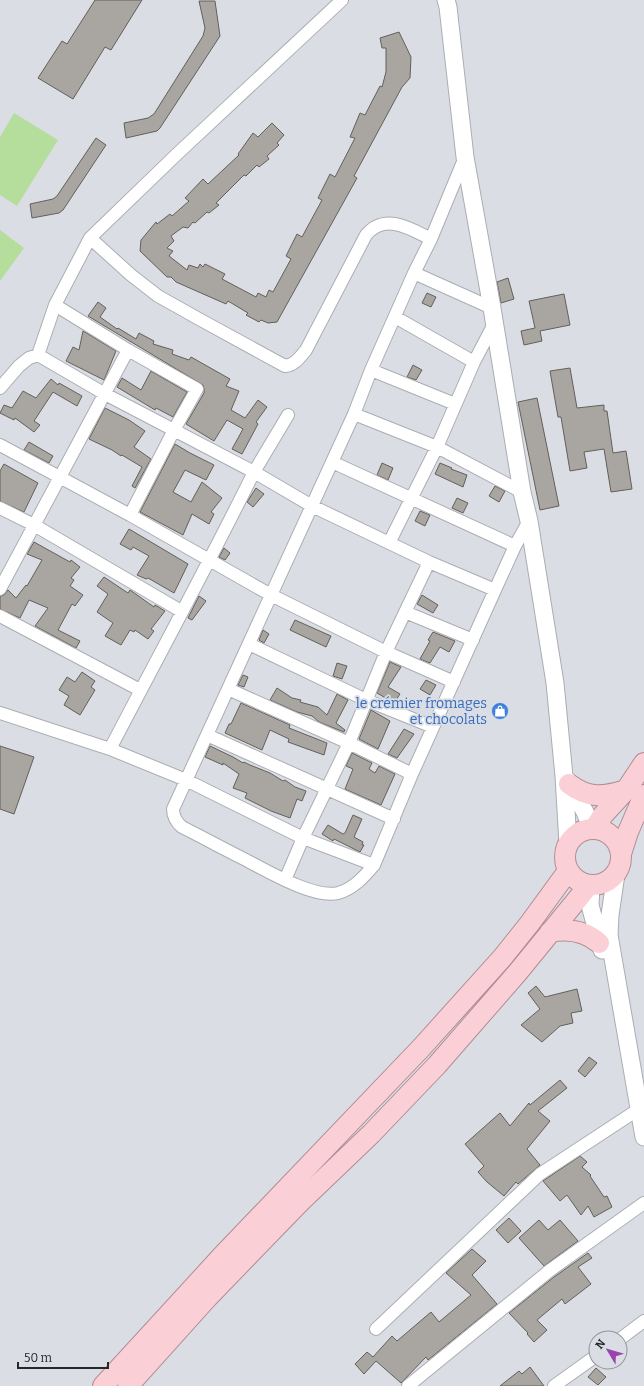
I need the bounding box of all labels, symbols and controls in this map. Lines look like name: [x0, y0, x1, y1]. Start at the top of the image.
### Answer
place label: le crémier fromages et chocolats: [356, 695, 487, 728]
shop icon: le crémier fromages et chocolats: [490, 701, 510, 721]
north arrow: [588, 1330, 628, 1370]
text: N: [593, 1336, 609, 1352]
scale bar: [18, 1344, 108, 1370]
text: 50 m: [24, 1351, 53, 1365]

